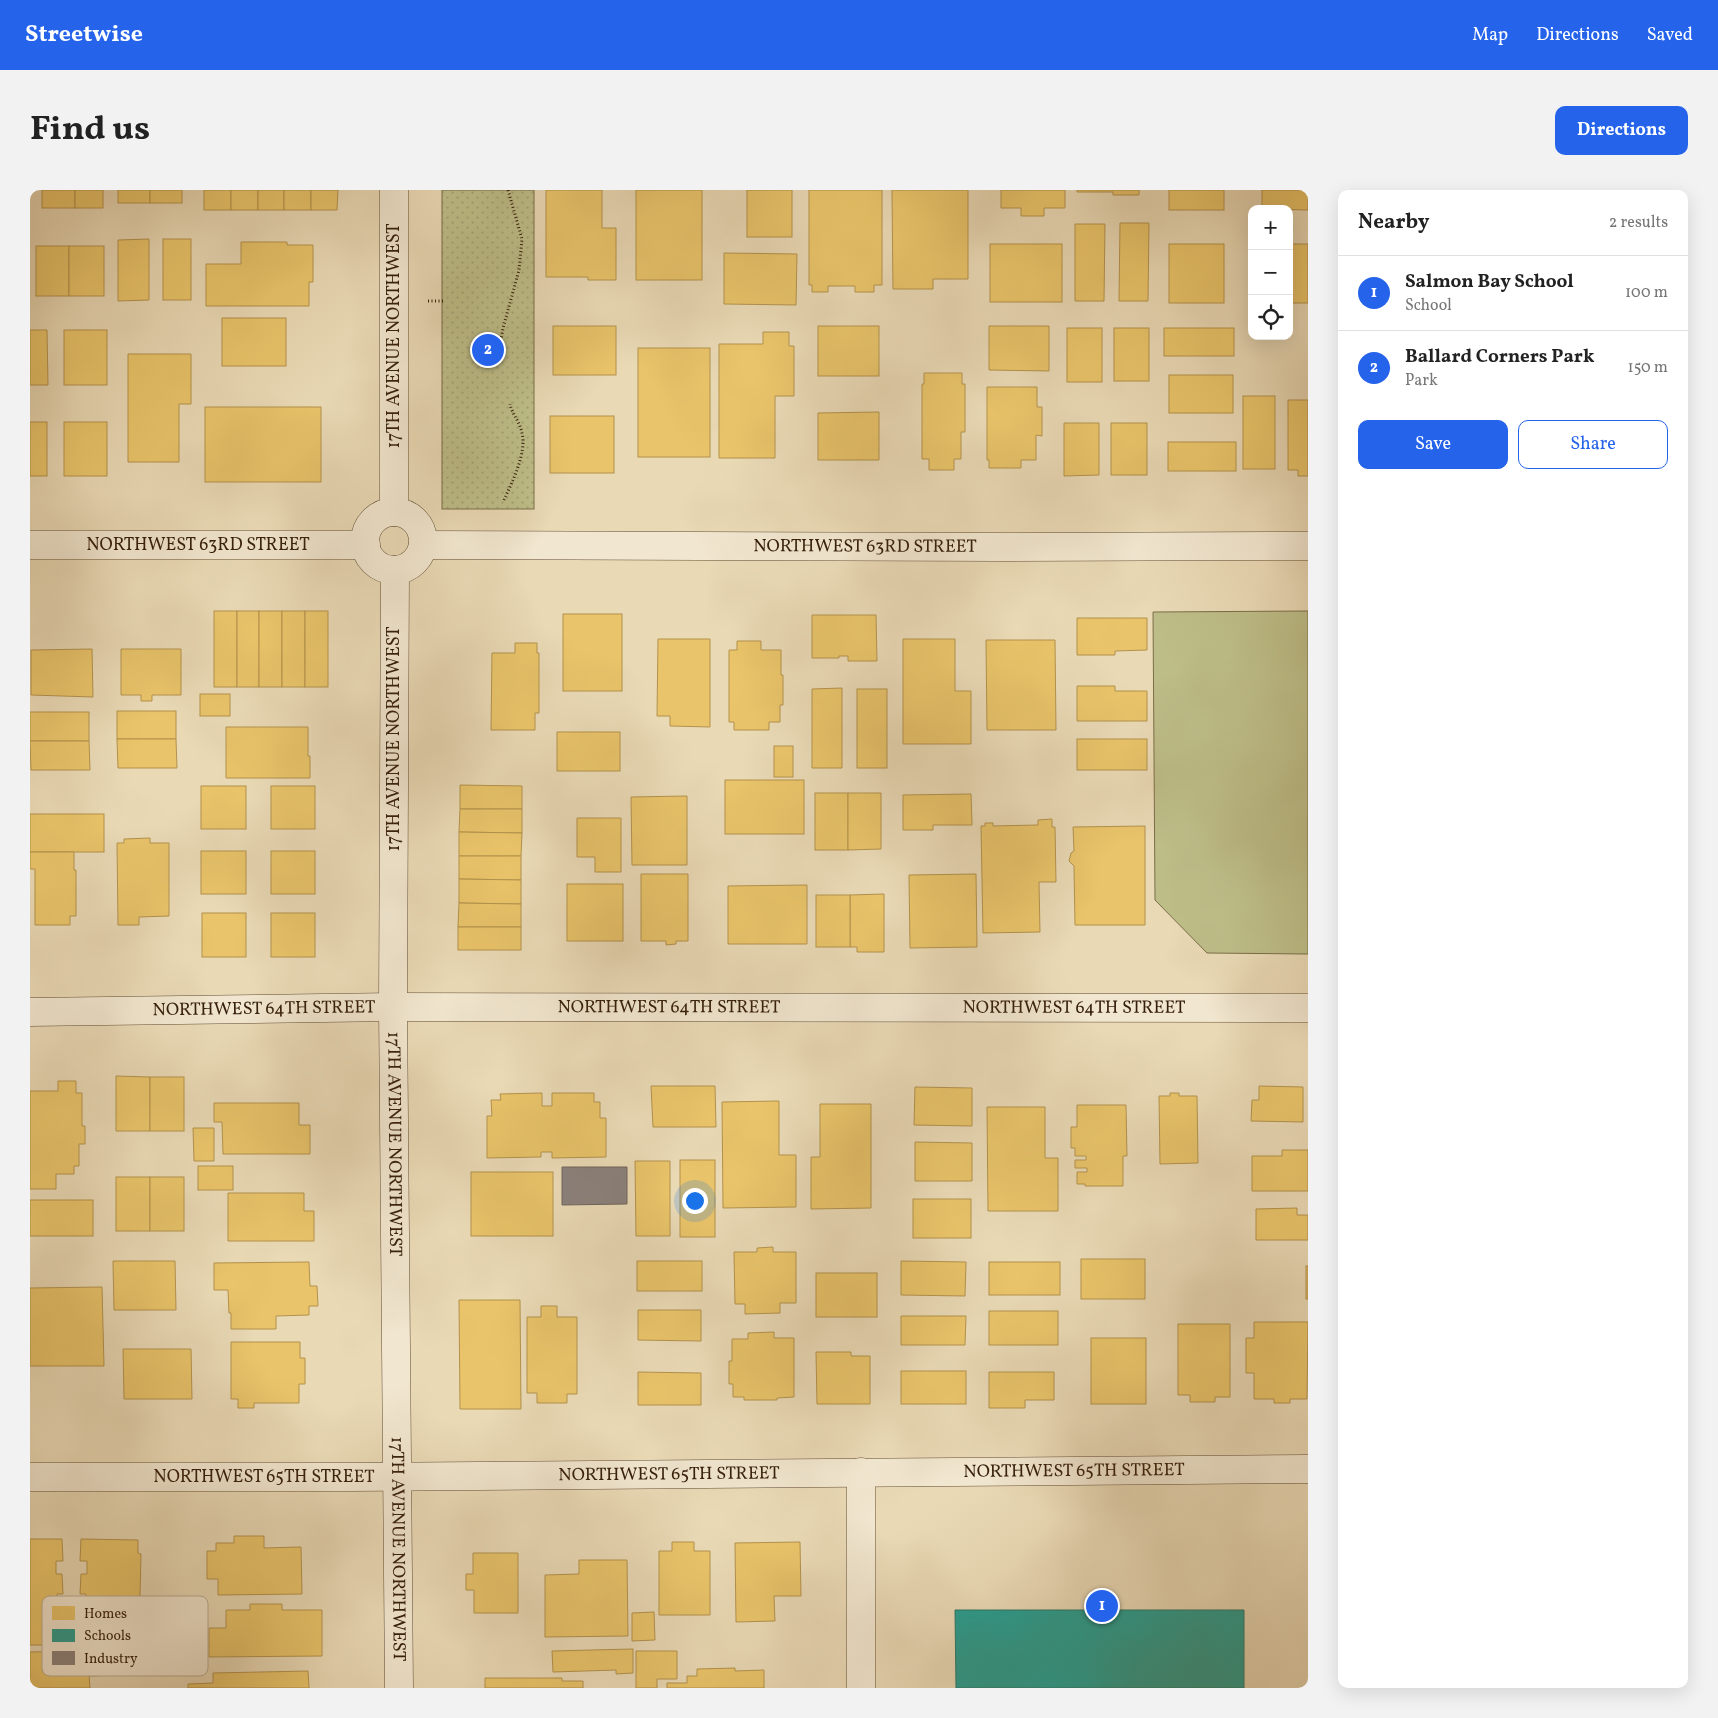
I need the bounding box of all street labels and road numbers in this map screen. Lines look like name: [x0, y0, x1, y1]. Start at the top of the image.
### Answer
street label: 17TH AVENUE NORTHWEST: [382, 223, 407, 449]
street label: NORTHWEST 63RD STREET: [86, 533, 310, 558]
street label: NORTHWEST 63RD STREET: [753, 534, 977, 559]
street label: 17TH AVENUE NORTHWEST: [382, 626, 407, 852]
street label: NORTHWEST 64TH STREET: [152, 995, 376, 1023]
street label: NORTHWEST 64TH STREET: [557, 995, 781, 1020]
street label: NORTHWEST 64TH STREET: [962, 995, 1186, 1020]
street label: 17TH AVENUE NORTHWEST: [381, 1031, 408, 1257]
street label: 17TH AVENUE NORTHWEST: [384, 1436, 411, 1662]
street label: NORTHWEST 65TH STREET: [963, 1458, 1185, 1484]
street label: NORTHWEST 65TH STREET: [558, 1461, 780, 1488]
street label: NORTHWEST 65TH STREET: [153, 1464, 375, 1490]

